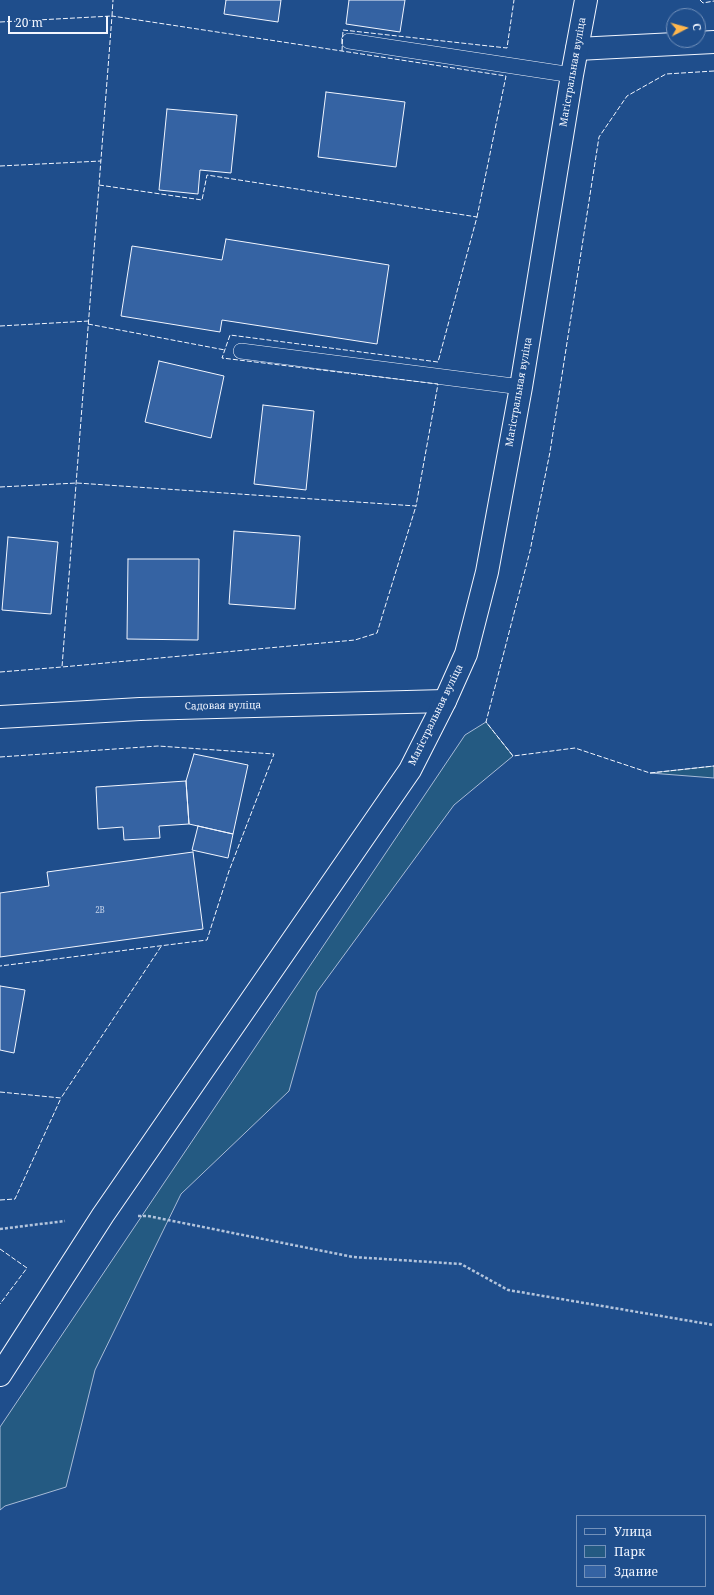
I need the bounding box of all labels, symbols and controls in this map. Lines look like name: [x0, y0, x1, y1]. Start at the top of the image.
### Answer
scale bar: [10, 8, 110, 34]
north arrow: [666, 8, 706, 48]
text: 20 m: [15, 14, 43, 31]
street label: Магістральная вуліца: [557, 16, 589, 128]
text: С: [690, 22, 705, 31]
street label: Магістральная вуліца: [503, 336, 535, 448]
street label: Магістральная вуліца: [406, 662, 466, 768]
street label: Садовая вуліца: [185, 699, 261, 713]
house number: 2В: [95, 906, 105, 916]
legend: [576, 1515, 706, 1587]
text: Улица: [614, 1523, 652, 1540]
text: Парк: [614, 1543, 645, 1560]
text: Здание: [614, 1563, 658, 1580]

